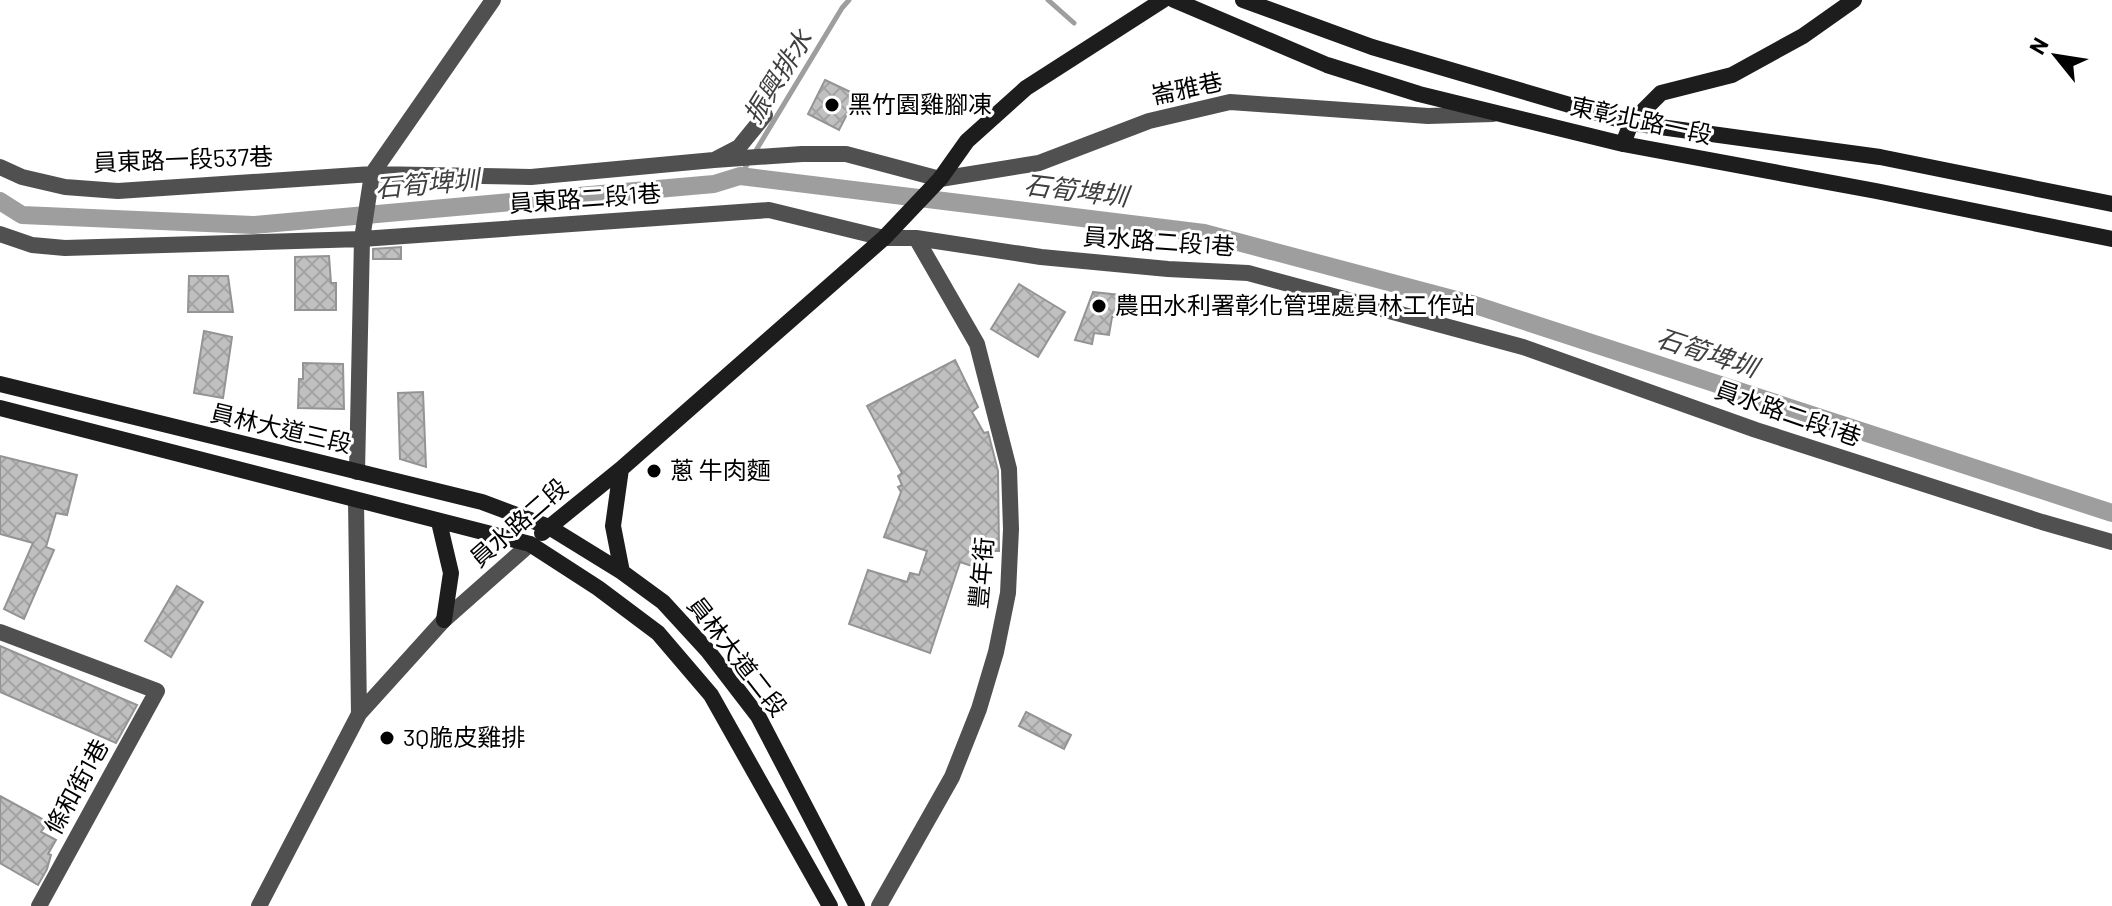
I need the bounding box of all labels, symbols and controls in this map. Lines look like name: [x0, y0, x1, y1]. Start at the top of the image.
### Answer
north arrow: [2016, 16, 2096, 96]
water label: 振興排水: [736, 23, 818, 129]
text: N: [2023, 33, 2053, 58]
street label: 崙雅巷: [1148, 66, 1225, 109]
place label: 黑竹園雞腳凍: [848, 89, 992, 118]
street label: 東彰北路一段: [1568, 90, 1715, 149]
marker: 黑竹園雞腳凍: [823, 96, 841, 114]
street label: 員東路一段537巷: [92, 141, 273, 176]
water label: 石筍埤圳: [374, 162, 484, 202]
water label: 石筍埤圳: [1023, 168, 1134, 212]
street label: 員東路二段1巷: [508, 178, 662, 217]
street label: 員水路二段1巷: [1082, 221, 1236, 260]
place label: 農田水利署彰化管理處員林工作站: [1115, 290, 1475, 319]
marker: 農田水利署彰化管理處員林工作站: [1090, 297, 1108, 315]
water label: 石筍埤圳: [1653, 321, 1766, 384]
street label: 員水路二段1巷: [1712, 374, 1865, 451]
street label: 員林大道三段: [208, 397, 355, 458]
place label: 蔥 牛肉麵: [670, 455, 771, 484]
marker: 蔥 牛肉麵: [645, 462, 663, 480]
street label: 員水路二段: [463, 472, 573, 572]
street label: 豐年街: [963, 536, 998, 610]
street label: 員林大道二段: [682, 590, 794, 722]
place label: 3Q脆皮雞排: [403, 722, 525, 751]
marker: 3Q脆皮雞排: [378, 729, 396, 747]
street label: 條和街1巷: [38, 734, 114, 839]

